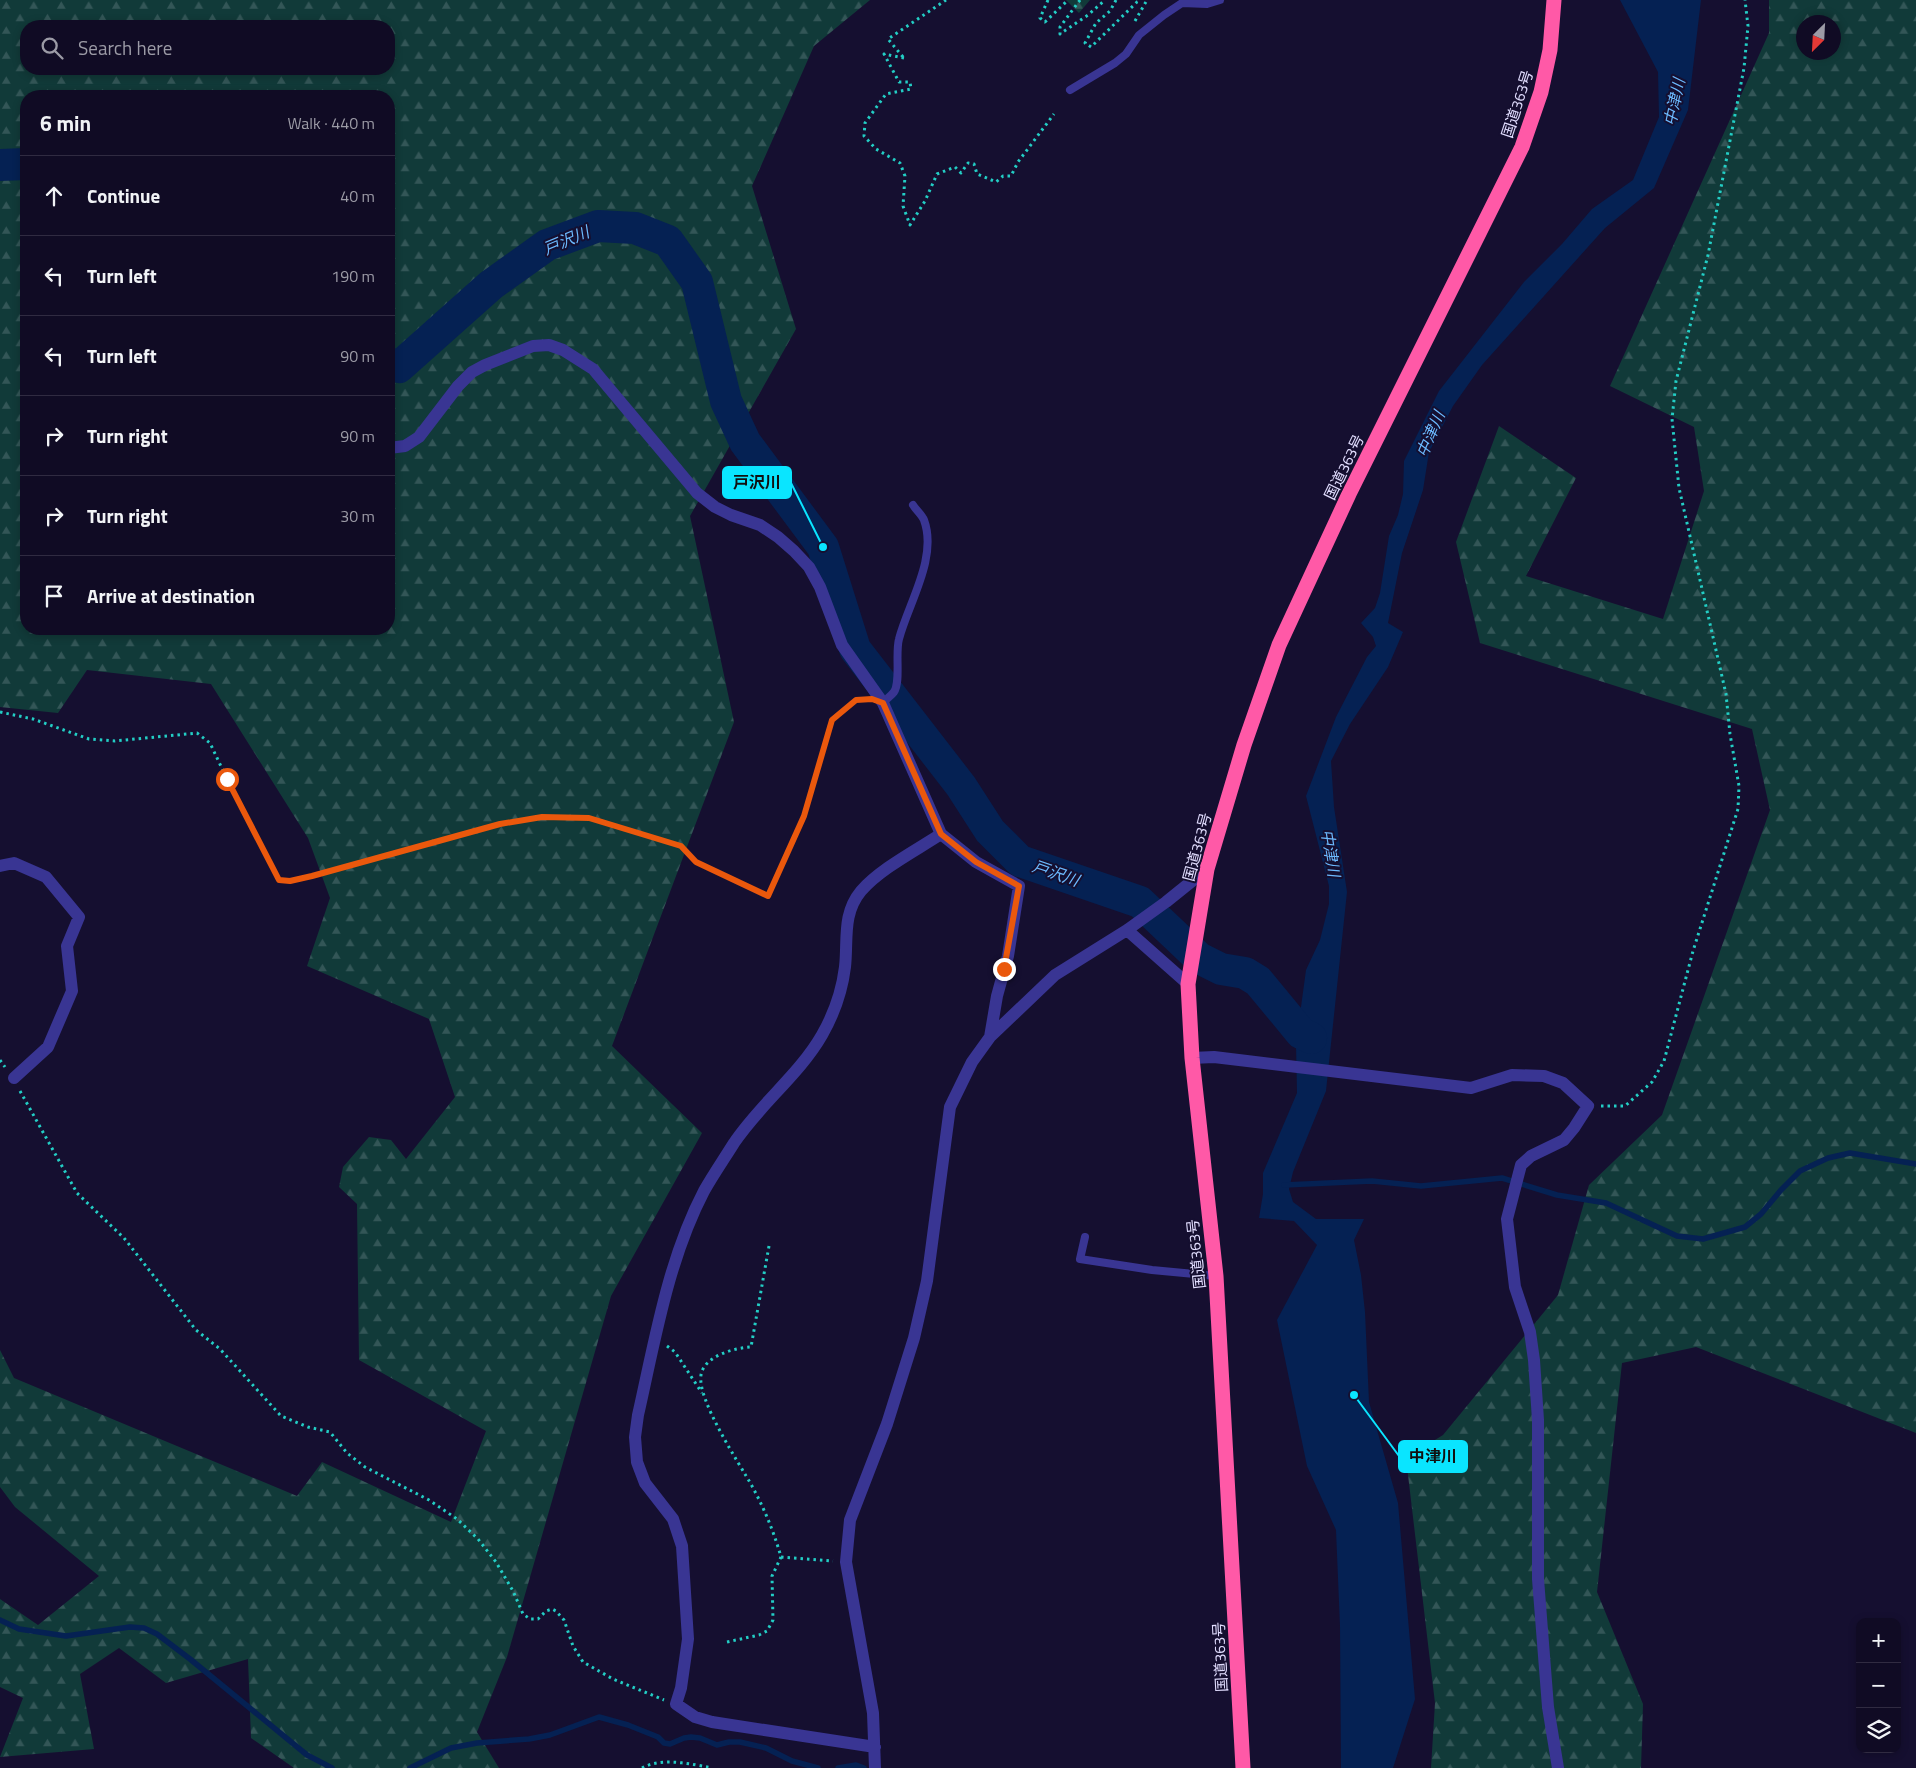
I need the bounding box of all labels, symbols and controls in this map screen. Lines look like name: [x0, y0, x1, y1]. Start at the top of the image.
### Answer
north arrow: [1796, 15, 1841, 60]
search box: [20, 20, 395, 75]
text: Search here: [78, 33, 172, 62]
icon: search: [38, 34, 66, 62]
street label: 国道363号: [1495, 67, 1539, 141]
water label: 中津川: [1657, 74, 1691, 128]
text: 6 min: [40, 107, 91, 139]
text: Walk · 440 m: [287, 111, 375, 135]
text: Continue: [87, 181, 160, 210]
icon: ahead: [40, 182, 68, 210]
text: 40 m: [340, 184, 375, 208]
water label: 戸沢川: [539, 219, 595, 260]
text: Turn left: [87, 261, 157, 290]
icon: left: [40, 262, 68, 290]
text: 190 m: [331, 264, 375, 288]
text: Turn left: [87, 341, 157, 370]
icon: left: [40, 342, 68, 370]
text: 90 m: [340, 344, 375, 368]
water label: 中津川: [1410, 405, 1451, 461]
text: Turn right: [87, 421, 168, 450]
icon: right: [40, 422, 68, 450]
text: 90 m: [340, 424, 375, 448]
street label: 国道363号: [1318, 430, 1370, 504]
callout: 戸沢川: [723, 467, 791, 498]
text: 戸沢川: [733, 470, 781, 494]
text: Turn right: [87, 501, 168, 530]
icon: right: [40, 502, 68, 530]
text: 30 m: [340, 504, 375, 528]
text: Arrive at destination: [87, 581, 255, 610]
icon: arrive: [40, 582, 68, 610]
route start: [216, 768, 239, 791]
street label: 国道363号: [1177, 810, 1217, 884]
water label: 中津川: [1315, 827, 1347, 881]
water label: 戸沢川: [1029, 854, 1084, 893]
route end: [993, 958, 1016, 981]
street label: 国道363号: [1181, 1218, 1211, 1290]
callout: 中津川: [1399, 1441, 1467, 1472]
text: 中津川: [1409, 1444, 1457, 1468]
map controls: [1856, 1618, 1901, 1753]
button: +: [1856, 1618, 1901, 1663]
street label: 国道363号: [1207, 1621, 1233, 1693]
button: −: [1856, 1663, 1901, 1708]
button: layers: [1856, 1708, 1901, 1753]

